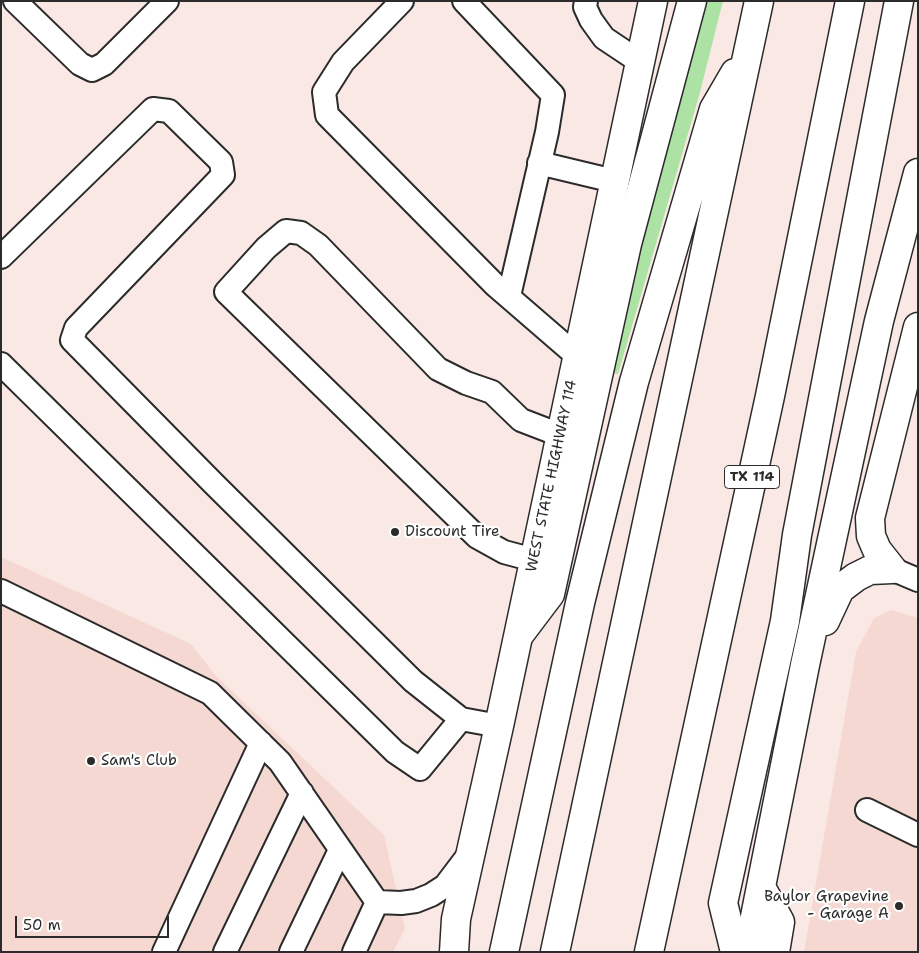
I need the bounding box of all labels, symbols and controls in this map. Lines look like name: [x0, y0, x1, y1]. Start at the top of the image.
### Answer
street label: WEST STATE HIGHWAY 114: [523, 378, 581, 574]
road number: TX 114: [724, 466, 780, 488]
place label: Discount Tire: [405, 523, 499, 541]
marker: Discount Tire: [389, 526, 401, 538]
place label: Sam's Club: [101, 752, 177, 770]
marker: Sam's Club: [85, 755, 97, 767]
place label: Baylor Grapevine - Garage A: [764, 888, 889, 923]
marker: Baylor Grapevine - Garage A: [893, 900, 905, 912]
scale bar: [18, 906, 171, 938]
text: 50 m: [23, 915, 61, 935]

